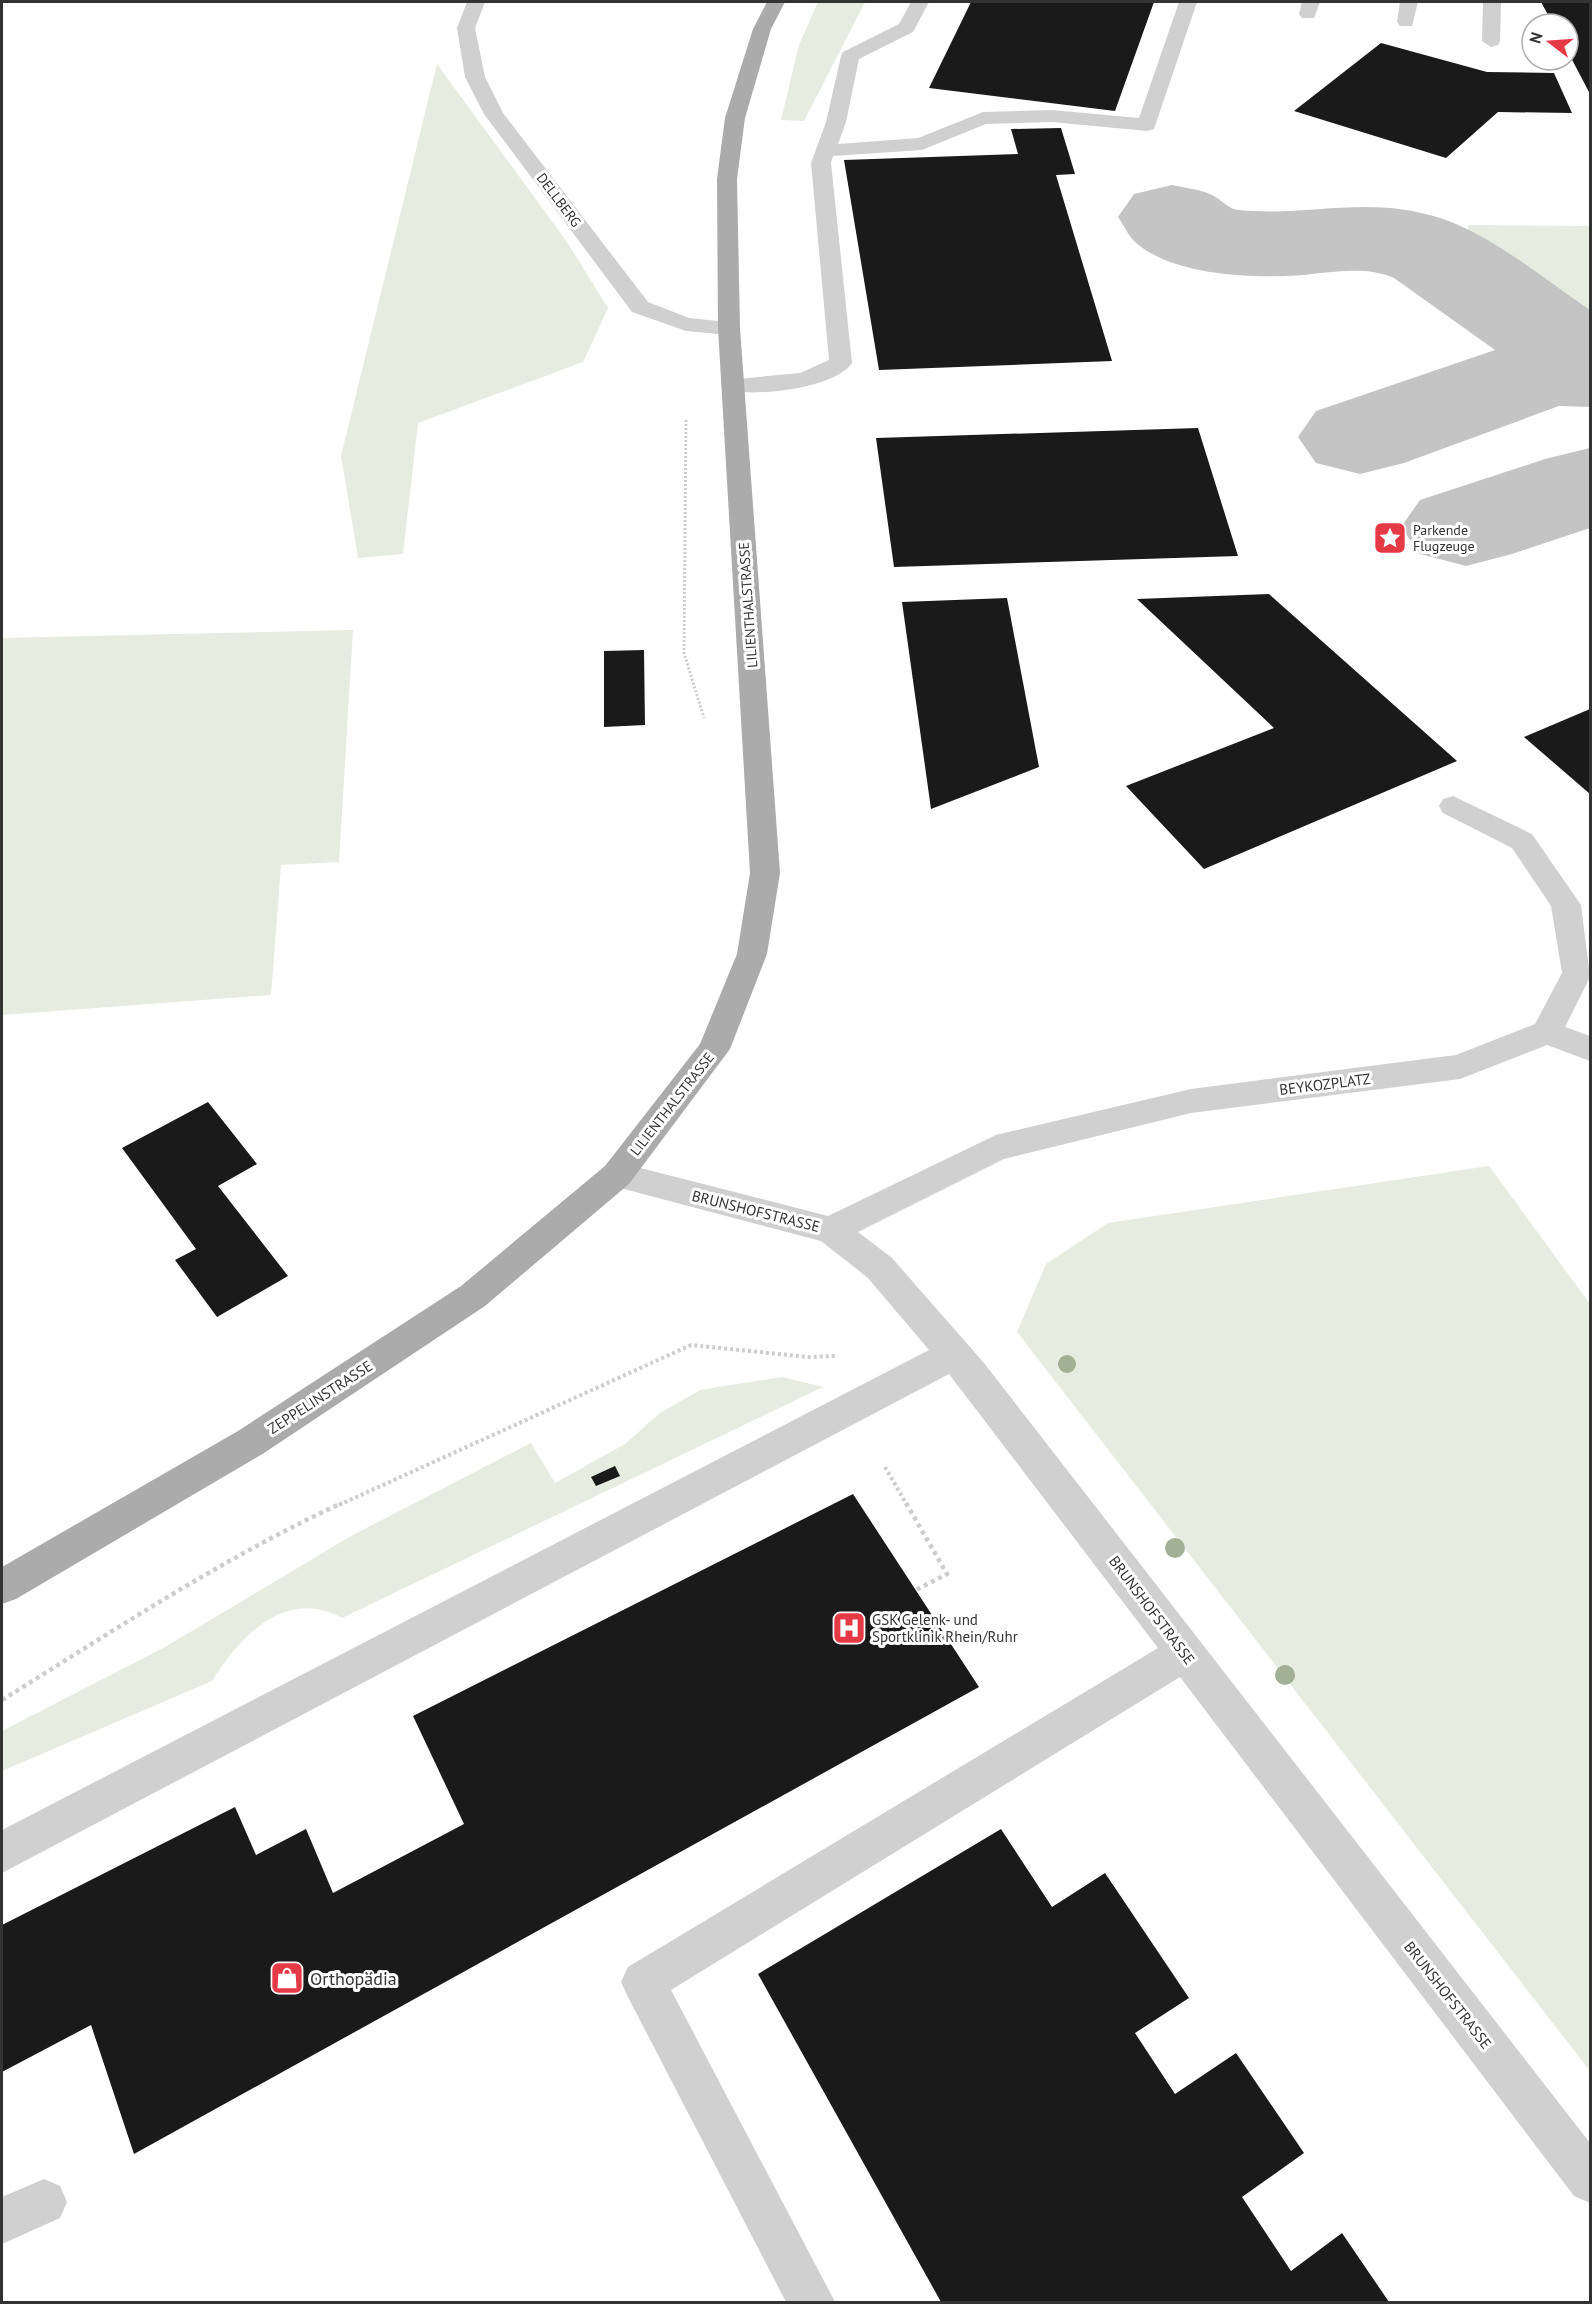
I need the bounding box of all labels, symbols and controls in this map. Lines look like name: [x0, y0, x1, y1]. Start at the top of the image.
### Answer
north arrow: [1520, 12, 1580, 72]
text: N: [1525, 30, 1547, 46]
street label: DELLBERG: [533, 169, 585, 231]
place icon: Parkende Flugzeuge: [1372, 520, 1408, 556]
place label: Parkende Flugzeuge: [1413, 521, 1475, 555]
street label: LILIENTHALSTRASSE: [735, 542, 761, 668]
street label: LILIENTHALSTRASSE: [626, 1049, 718, 1159]
street label: BEYKOZPLATZ: [1278, 1069, 1372, 1099]
street label: BRUNSHOFSTRASSE: [690, 1186, 822, 1236]
street label: ZEPPELINSTRASSE: [264, 1356, 376, 1438]
street label: BRUNSHOFSTRASSE: [1105, 1552, 1199, 1668]
hospital icon: GSK Gelenk- und Sportklinik Rhein/Ruhr: [831, 1610, 867, 1646]
place label: GSK Gelenk- und Sportklinik Rhein/Ruhr: [872, 1610, 1018, 1646]
street label: BRUNSHOFSTRASSE: [1400, 1937, 1496, 2053]
shop icon: Orthopädia: [269, 1960, 305, 1996]
place label: Orthopädia: [310, 1967, 397, 1990]

